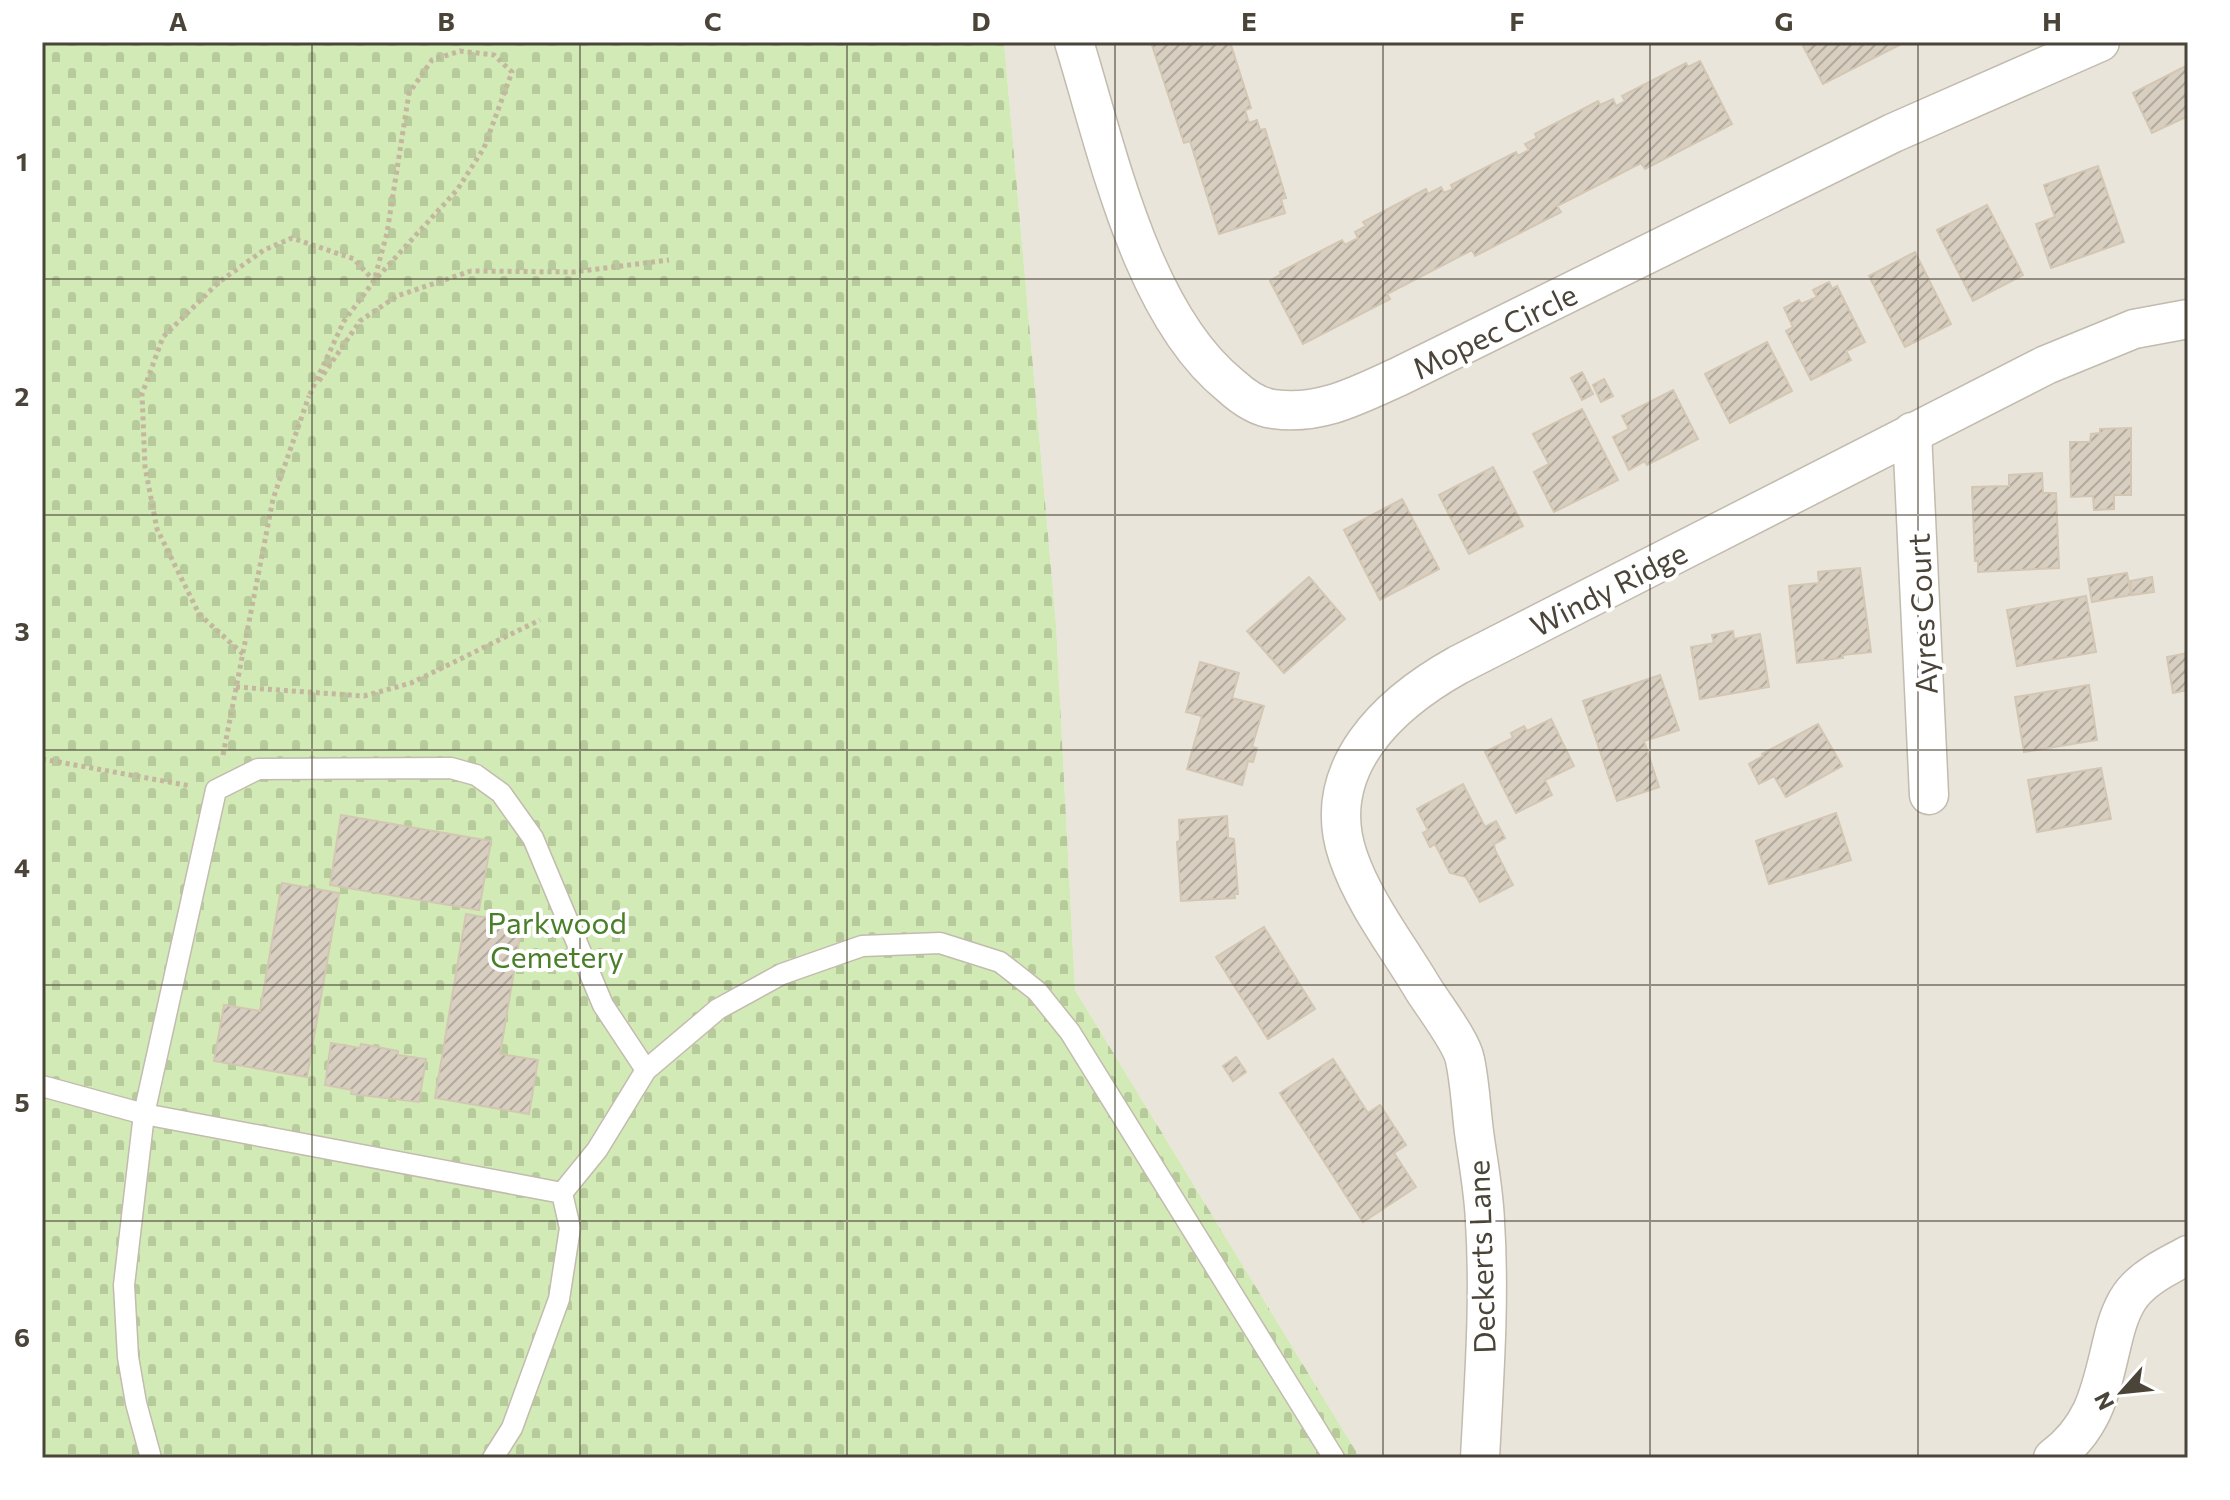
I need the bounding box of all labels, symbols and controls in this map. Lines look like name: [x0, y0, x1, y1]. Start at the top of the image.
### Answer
text: A: [169, 5, 188, 36]
text: B: [437, 5, 455, 36]
text: C: [704, 5, 722, 36]
text: D: [971, 5, 991, 36]
text: E: [1241, 5, 1257, 36]
text: F: [1509, 5, 1525, 36]
text: G: [1775, 5, 1793, 36]
text: H: [2042, 5, 2062, 36]
text: 1: [16, 145, 28, 176]
street label: Mopec Circle: [1406, 274, 1582, 386]
text: 2: [15, 380, 29, 411]
street label: Ayres Court: [1898, 532, 1944, 696]
street label: Windy Ridge: [1523, 533, 1693, 643]
text: 3: [14, 615, 30, 646]
text: 4: [14, 851, 30, 882]
park label: Parkwood Cemetery: [487, 903, 627, 974]
text: 5: [14, 1086, 30, 1117]
street label: Deckerts Lane: [1458, 1160, 1502, 1354]
text: 6: [14, 1321, 30, 1352]
north arrow: [2082, 1352, 2162, 1432]
text: N: [2088, 1388, 2120, 1415]

